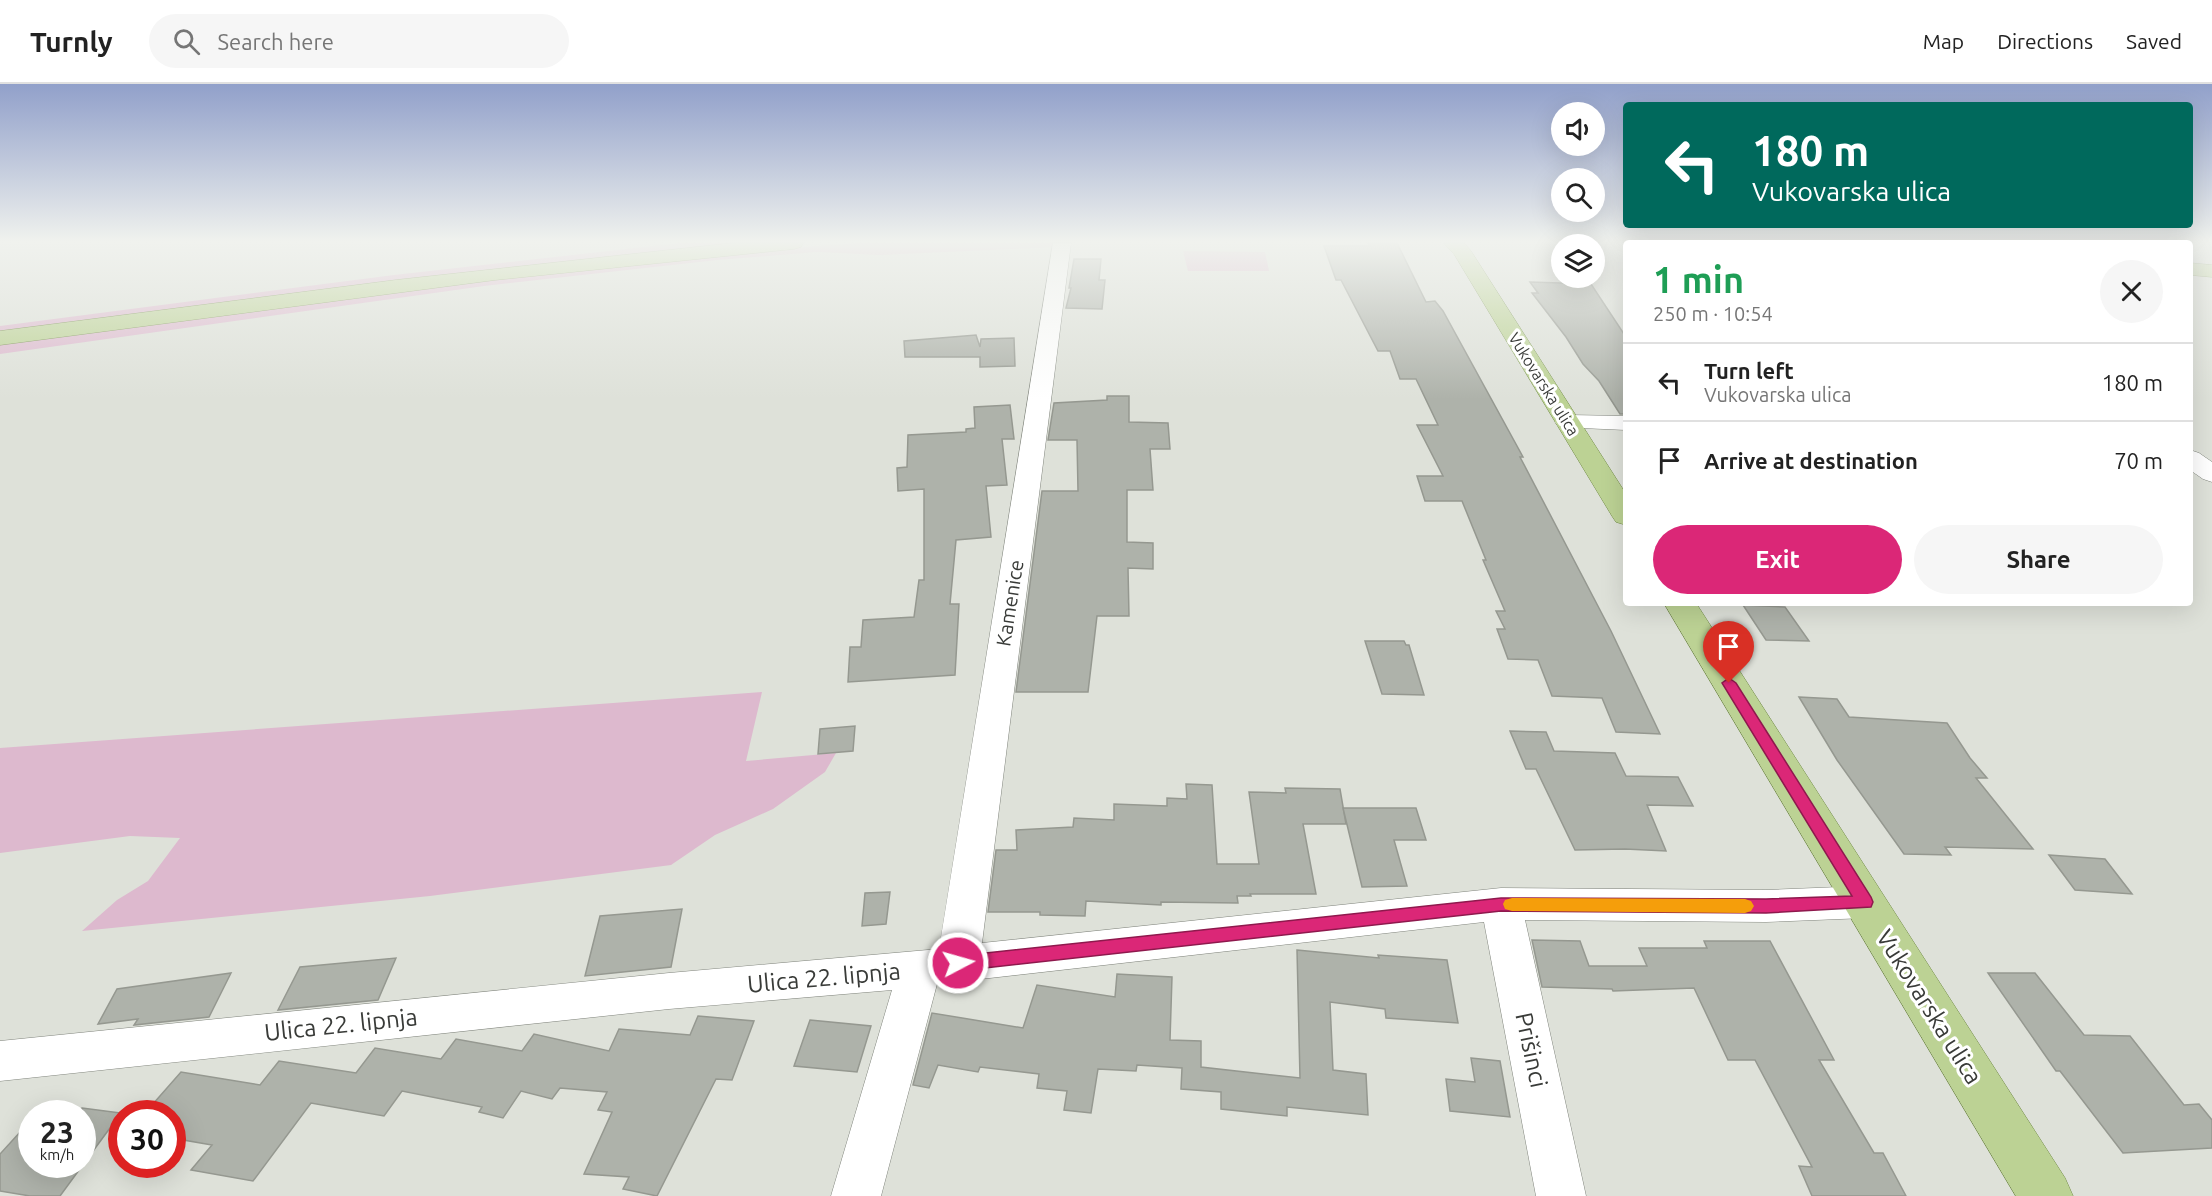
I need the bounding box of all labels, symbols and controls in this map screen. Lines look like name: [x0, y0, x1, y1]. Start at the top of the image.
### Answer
search box: [149, 14, 569, 68]
icon: search: [170, 25, 203, 58]
text: Turnly: [30, 26, 113, 57]
text: Search here: [218, 29, 334, 54]
text: Map: [1923, 29, 1964, 53]
text: Directions: [1997, 29, 2093, 53]
text: Saved: [2126, 29, 2182, 53]
map controls: [1551, 102, 1605, 288]
button: sound: [1551, 102, 1605, 156]
icon: left: [1653, 126, 1731, 204]
text: 180 m: [1752, 127, 1869, 174]
button: search: [1551, 168, 1605, 222]
text: Vukovarska ulica: [1752, 176, 1951, 206]
button: layers: [1551, 234, 1605, 288]
text: 1 min: [1653, 259, 1744, 300]
button: close: [2100, 260, 2163, 323]
text: 250 m · 10:54: [1653, 302, 1773, 325]
street label: Vukovarska ulica: [1505, 329, 1583, 439]
text: Turn left: [1704, 358, 1794, 383]
icon: left: [1653, 366, 1686, 399]
text: 180 m: [2102, 370, 2163, 395]
text: Vukovarska ulica: [1704, 383, 1851, 406]
icon: arrive: [1653, 444, 1686, 477]
text: Arrive at destination: [1704, 448, 1918, 473]
text: 70 m: [2114, 448, 2163, 473]
button: Exit: [1653, 525, 1902, 594]
button: Share: [1914, 525, 2163, 594]
street label: Kamenice: [991, 558, 1028, 648]
pin: [1703, 621, 1754, 683]
icon: arrive: [1712, 630, 1745, 663]
street label: Vukovarska ulica: [1871, 925, 1988, 1089]
position arrow: [926, 931, 990, 995]
street label: Ulica 22. lipnja: [746, 957, 902, 998]
street label: Ulica 22. lipnja: [263, 1003, 419, 1046]
street label: Prišinci: [1510, 1010, 1553, 1090]
speed limit sign: 30: [108, 1100, 186, 1178]
text: 23: [40, 1115, 74, 1149]
text: km/h: [40, 1146, 74, 1163]

